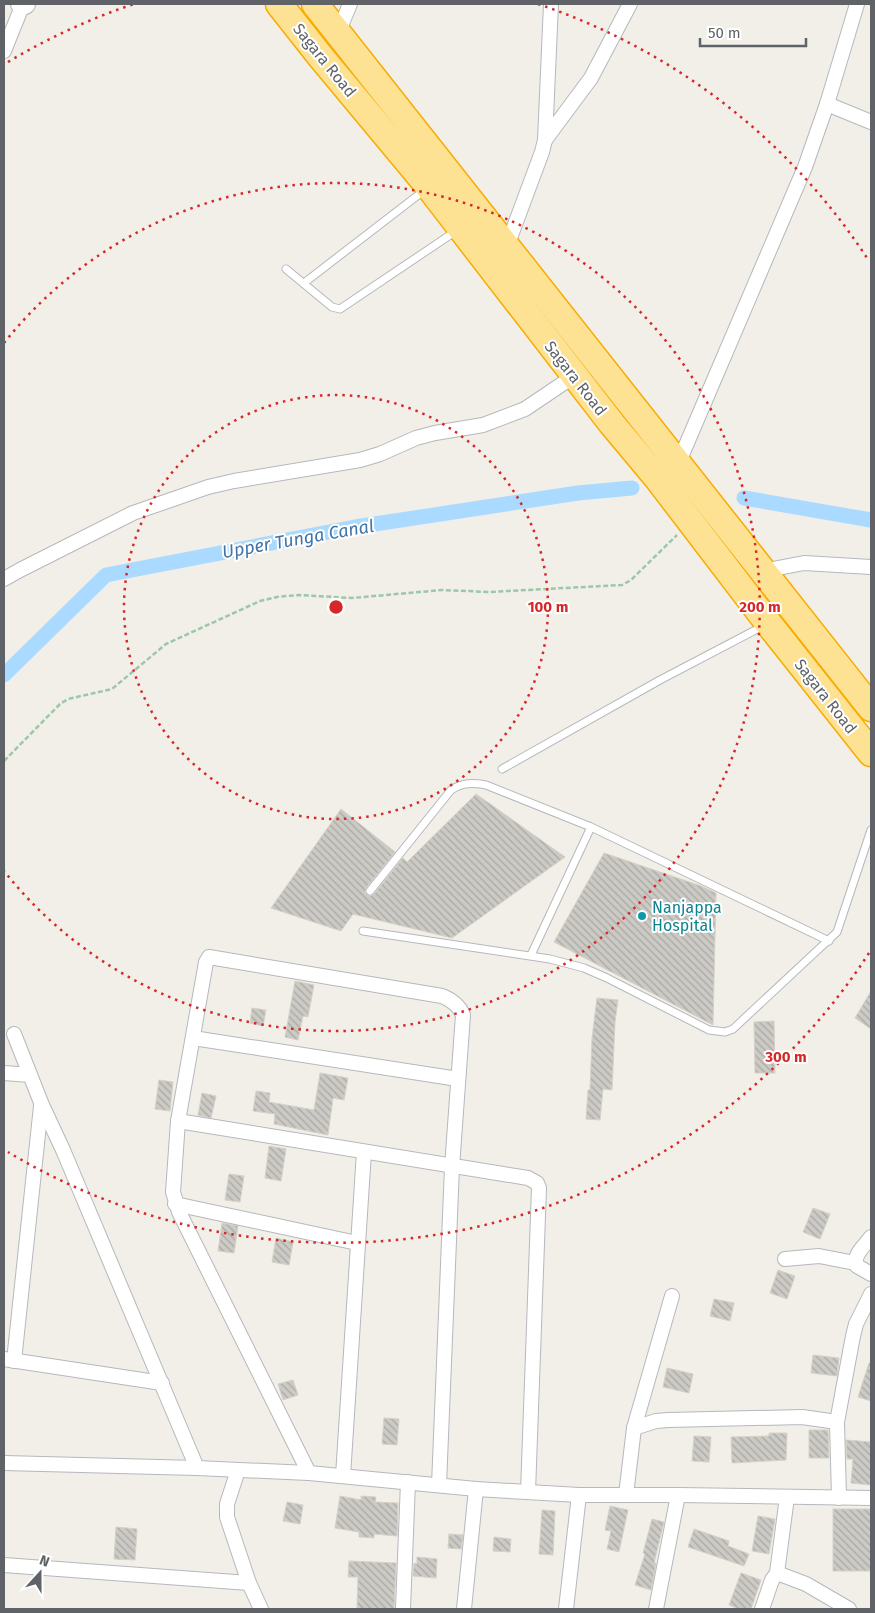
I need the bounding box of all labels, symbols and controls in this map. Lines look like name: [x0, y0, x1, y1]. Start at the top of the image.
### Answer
scale bar: [700, 15, 806, 47]
street label: Sagara Road: [289, 20, 360, 101]
text: 50 m: [708, 24, 741, 42]
street label: Sagara Road: [541, 337, 611, 419]
water label: Upper Tunga Canal: [220, 515, 376, 563]
centre of rings: [327, 598, 345, 616]
text: 100 m: [528, 598, 568, 616]
text: 200 m: [739, 598, 781, 616]
street label: Sagara Road: [791, 655, 861, 737]
place label: Nanjappa Hospital: [652, 898, 722, 935]
marker: Nanjappa Hospital: [636, 910, 648, 922]
text: 300 m: [764, 1048, 807, 1066]
north arrow: [15, 1548, 65, 1598]
text: N: [37, 1552, 52, 1571]

